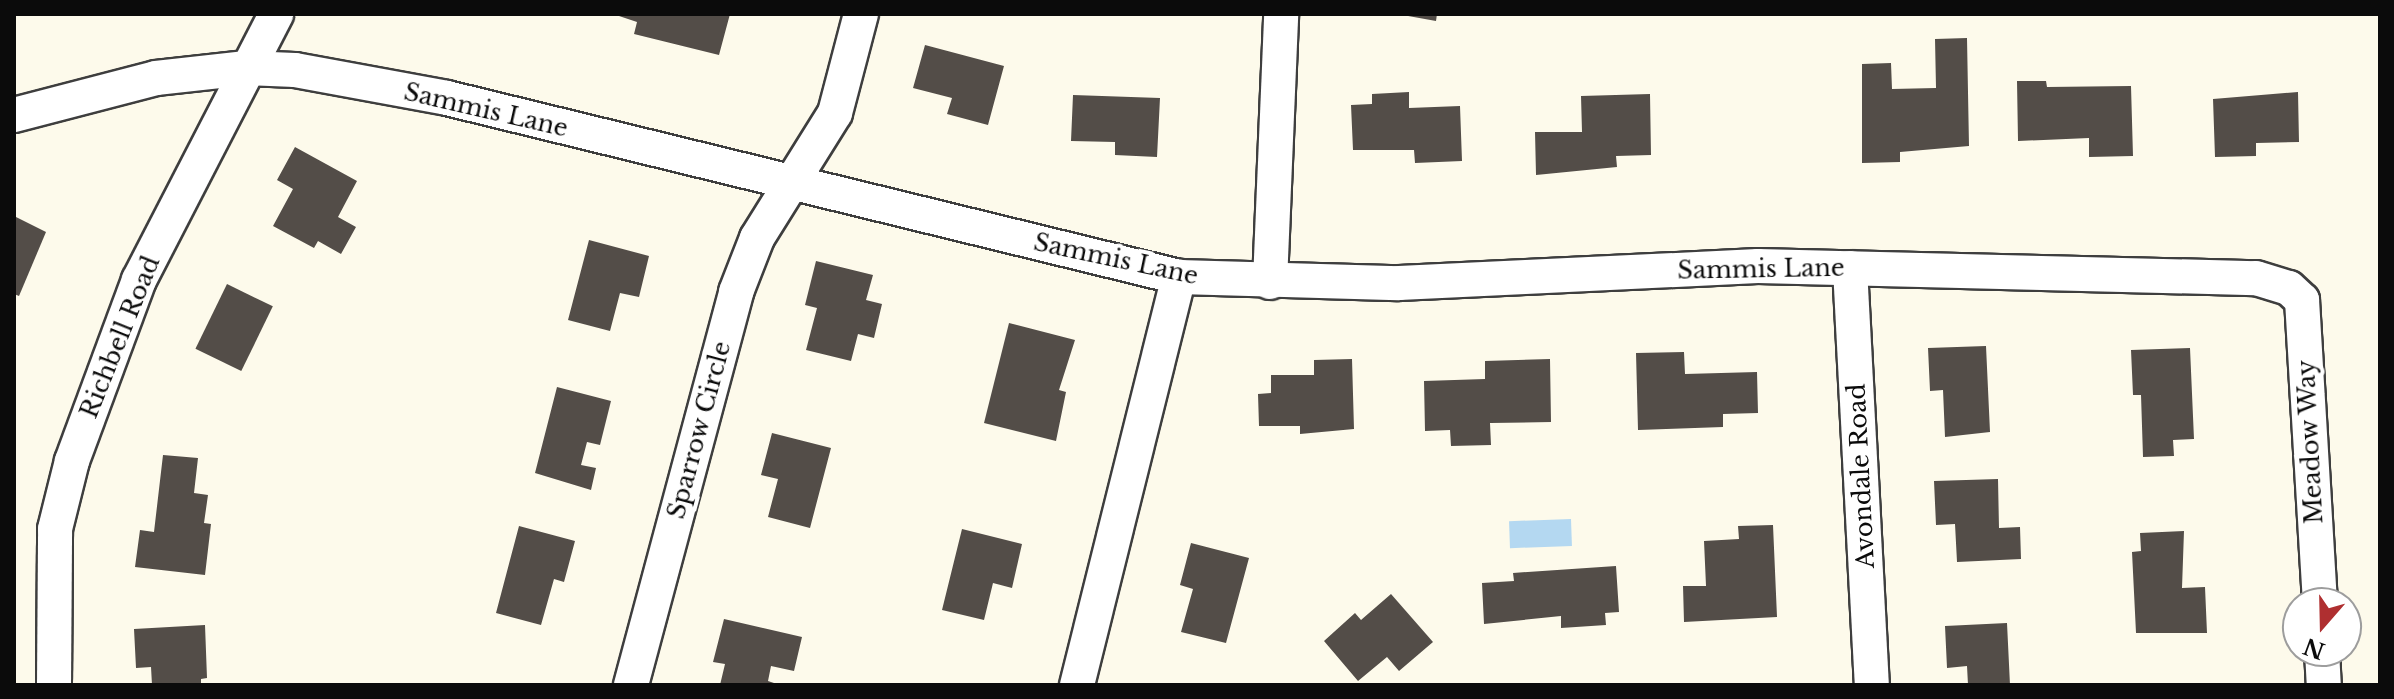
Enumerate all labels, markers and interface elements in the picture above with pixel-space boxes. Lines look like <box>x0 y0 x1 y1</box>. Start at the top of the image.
street label: Sammis Lane <box>401 77 571 143</box>
street label: Sammis Lane <box>1031 228 1201 290</box>
street label: Richbell Road <box>74 252 166 422</box>
street label: Sammis Lane <box>1677 253 1845 285</box>
street label: Sparrow Circle <box>661 338 737 522</box>
street label: Meadow Way <box>2291 359 2329 525</box>
street label: Avondale Road <box>1842 383 1880 569</box>
north arrow <box>2282 587 2362 667</box>
text: N <box>2300 632 2329 664</box>

